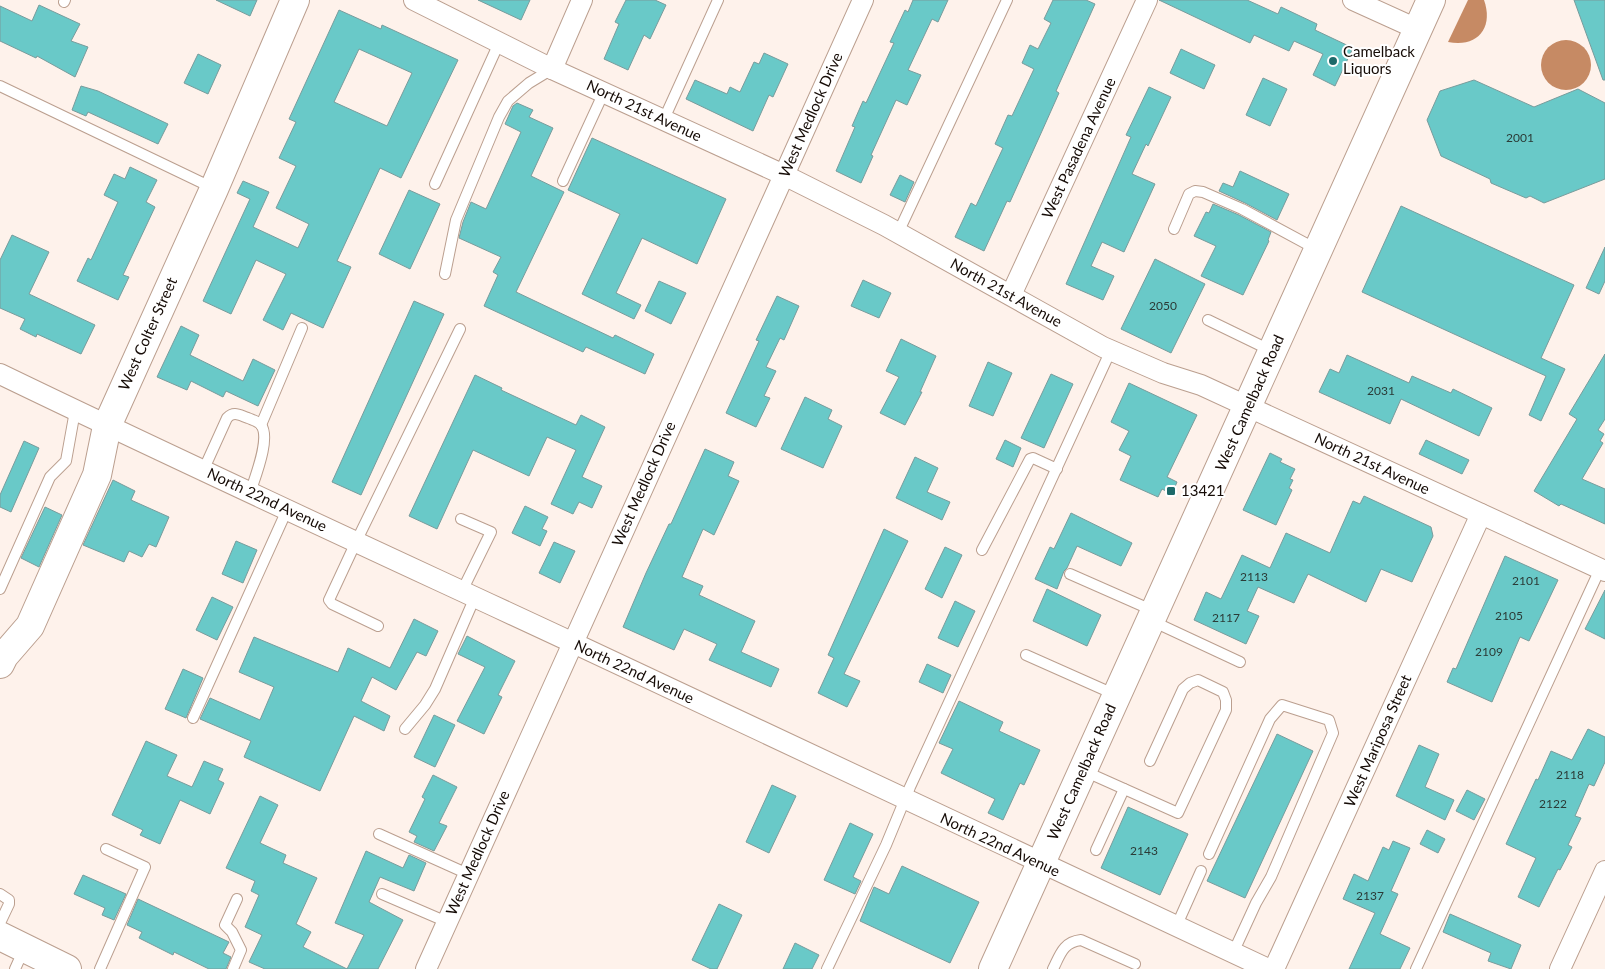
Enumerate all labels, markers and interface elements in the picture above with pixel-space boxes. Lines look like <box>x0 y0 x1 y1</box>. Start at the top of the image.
place label: Camelback Liquors <box>1343 42 1415 77</box>
street label: West Medlock Drive <box>774 49 846 180</box>
marker: Camelback Liquors <box>1327 55 1339 67</box>
street label: West Pasadena Avenue <box>1037 74 1119 221</box>
street label: North 21st Avenue <box>584 76 705 145</box>
house number: 2001 <box>1506 130 1534 145</box>
street label: North 21st Avenue <box>947 254 1066 330</box>
street label: West Colter Street <box>114 274 180 393</box>
house number: 2050 <box>1149 298 1177 313</box>
street label: West Camelback Road <box>1211 332 1287 474</box>
house number: 2031 <box>1367 383 1395 398</box>
street label: West Medlock Drive <box>607 418 679 549</box>
street label: North 21st Avenue <box>1312 429 1433 498</box>
street label: North 22nd Avenue <box>205 463 330 535</box>
place label: 13421 <box>1181 481 1225 499</box>
marker: 13421 <box>1165 485 1177 497</box>
house number: 2113 <box>1240 569 1268 584</box>
house number: 2101 <box>1512 573 1540 588</box>
house number: 2105 <box>1495 608 1523 623</box>
house number: 2117 <box>1212 610 1240 625</box>
street label: North 22nd Avenue <box>572 635 697 707</box>
house number: 2109 <box>1475 644 1503 659</box>
street label: West Mariposa Street <box>1340 671 1415 809</box>
street label: West Camelback Road <box>1043 701 1119 843</box>
house number: 2118 <box>1556 767 1584 782</box>
street label: West Medlock Drive <box>441 787 513 918</box>
house number: 2122 <box>1539 796 1567 811</box>
street label: North 22nd Avenue <box>938 808 1063 880</box>
house number: 2143 <box>1130 843 1158 858</box>
house number: 2137 <box>1356 888 1384 903</box>

